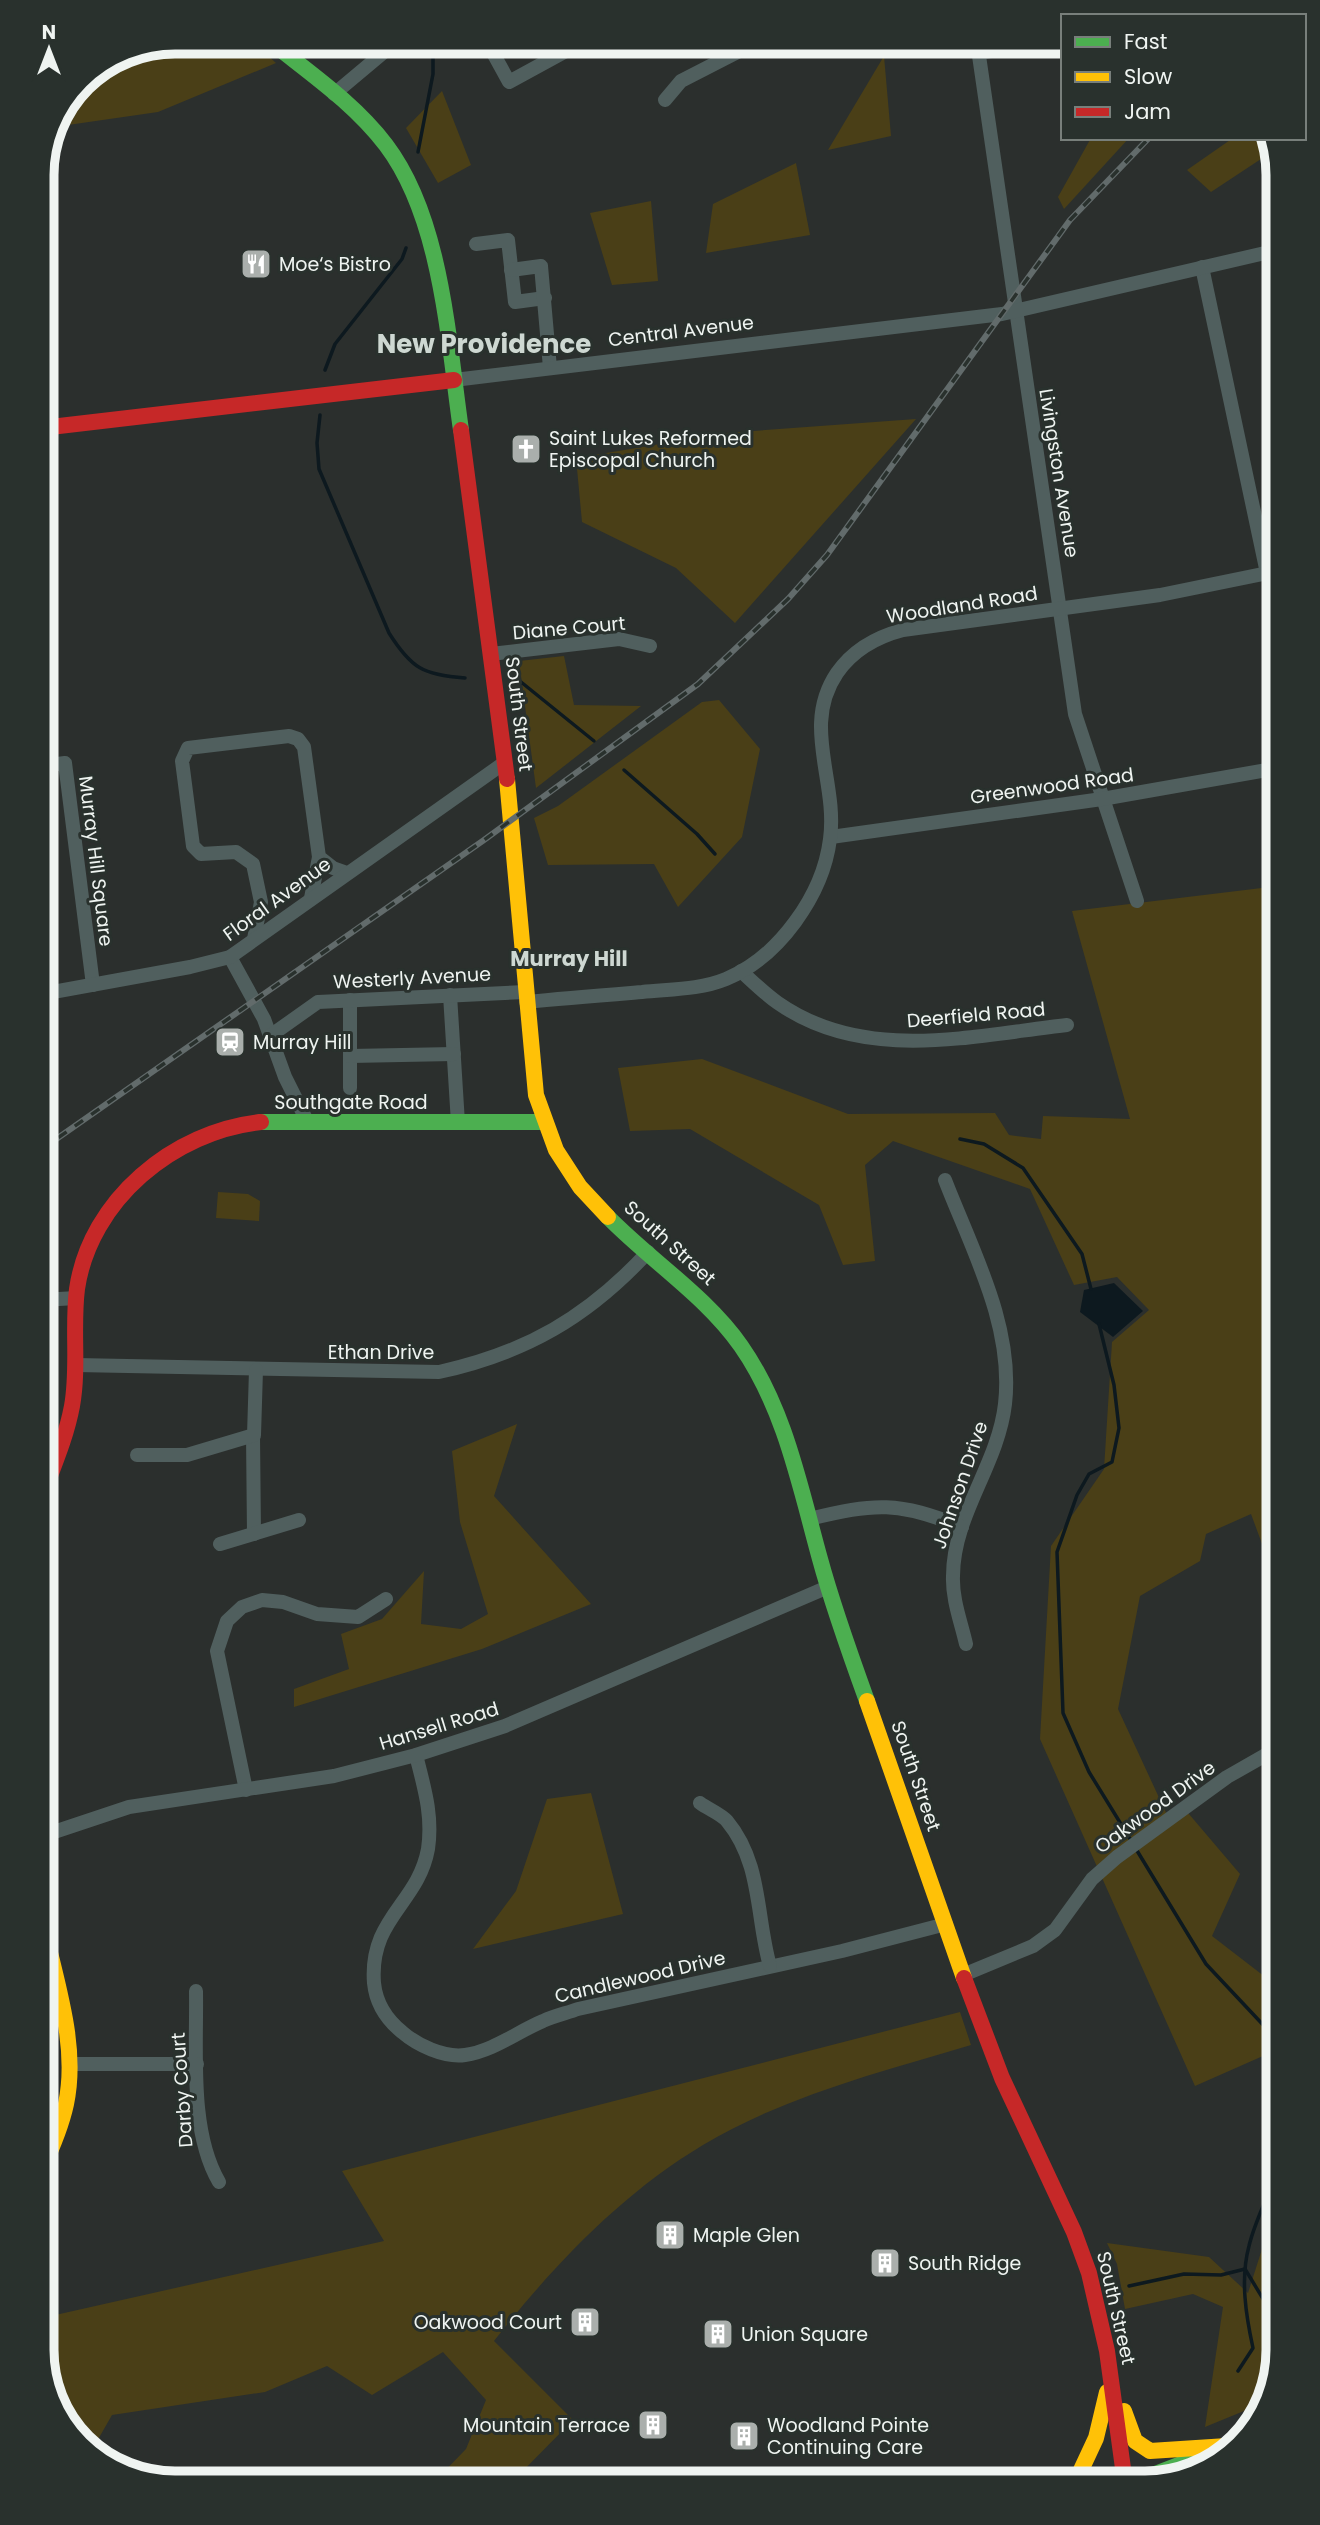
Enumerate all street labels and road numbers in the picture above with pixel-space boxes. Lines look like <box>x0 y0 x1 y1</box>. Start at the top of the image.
street label: Central Avenue <box>607 309 755 353</box>
street label: Livingston Avenue <box>1032 387 1086 559</box>
street label: Woodland Road <box>884 580 1040 630</box>
street label: Diane Court <box>512 610 627 646</box>
street label: South Street <box>499 655 539 773</box>
street label: Greenwood Road <box>969 761 1135 811</box>
street label: Murray Hill Square <box>72 774 120 948</box>
street label: Floral Avenue <box>218 851 336 947</box>
street label: Westerly Avenue <box>332 960 492 996</box>
street label: Deerfield Road <box>906 996 1046 1034</box>
street label: Southgate Road <box>274 1089 428 1116</box>
street label: South Street <box>618 1194 722 1292</box>
street label: Ethan Drive <box>328 1339 434 1366</box>
street label: Johnson Drive <box>926 1417 994 1553</box>
street label: Hansell Road <box>376 1695 502 1757</box>
street label: South Street <box>884 1717 948 1835</box>
street label: Oakwood Drive <box>1089 1754 1221 1860</box>
street label: Candlewood Drive <box>552 1944 728 2010</box>
street label: Darby Court <box>165 2032 199 2148</box>
street label: South Street <box>1090 2249 1142 2367</box>

